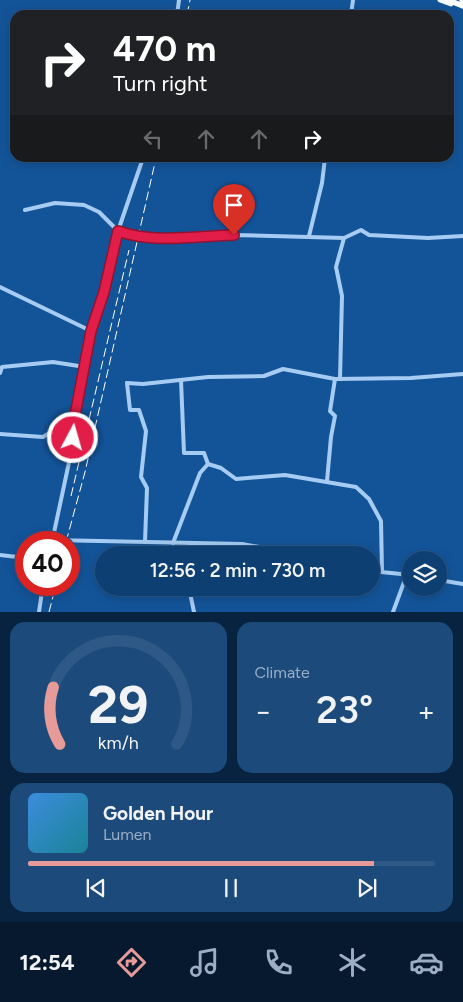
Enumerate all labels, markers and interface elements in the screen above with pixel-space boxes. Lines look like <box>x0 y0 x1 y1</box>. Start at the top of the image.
text: 470 m <box>113 28 216 70</box>
icon: right <box>30 30 95 95</box>
text: Turn right <box>113 70 208 97</box>
icon: left <box>139 125 167 153</box>
icon: ahead <box>192 125 220 153</box>
icon: ahead <box>245 125 273 153</box>
icon: right <box>298 125 326 153</box>
pin <box>213 184 255 235</box>
icon: arrive <box>220 191 248 219</box>
position arrow <box>46 411 98 463</box>
speed limit sign: 40 <box>15 531 80 596</box>
map controls <box>402 551 447 596</box>
button: layers <box>402 551 447 596</box>
text: 12:56 · 2 min · 730 m <box>150 559 325 582</box>
text: Climate <box>255 663 310 682</box>
text: 29 <box>88 674 148 736</box>
text: 23° <box>316 687 373 733</box>
text: − <box>255 694 272 728</box>
text: + <box>418 694 435 728</box>
text: km/h <box>98 732 139 753</box>
text: Golden Hour <box>103 802 213 825</box>
text: Lumen <box>103 825 152 844</box>
icon: previous <box>82 874 110 902</box>
icon: pause <box>217 874 245 902</box>
icon: next <box>353 874 381 902</box>
icon: directions <box>114 945 149 980</box>
icon: music <box>187 945 222 980</box>
icon: phone <box>261 945 296 980</box>
icon: climate <box>335 945 370 980</box>
icon: car <box>409 945 444 980</box>
text: 12:54 <box>19 949 75 976</box>

